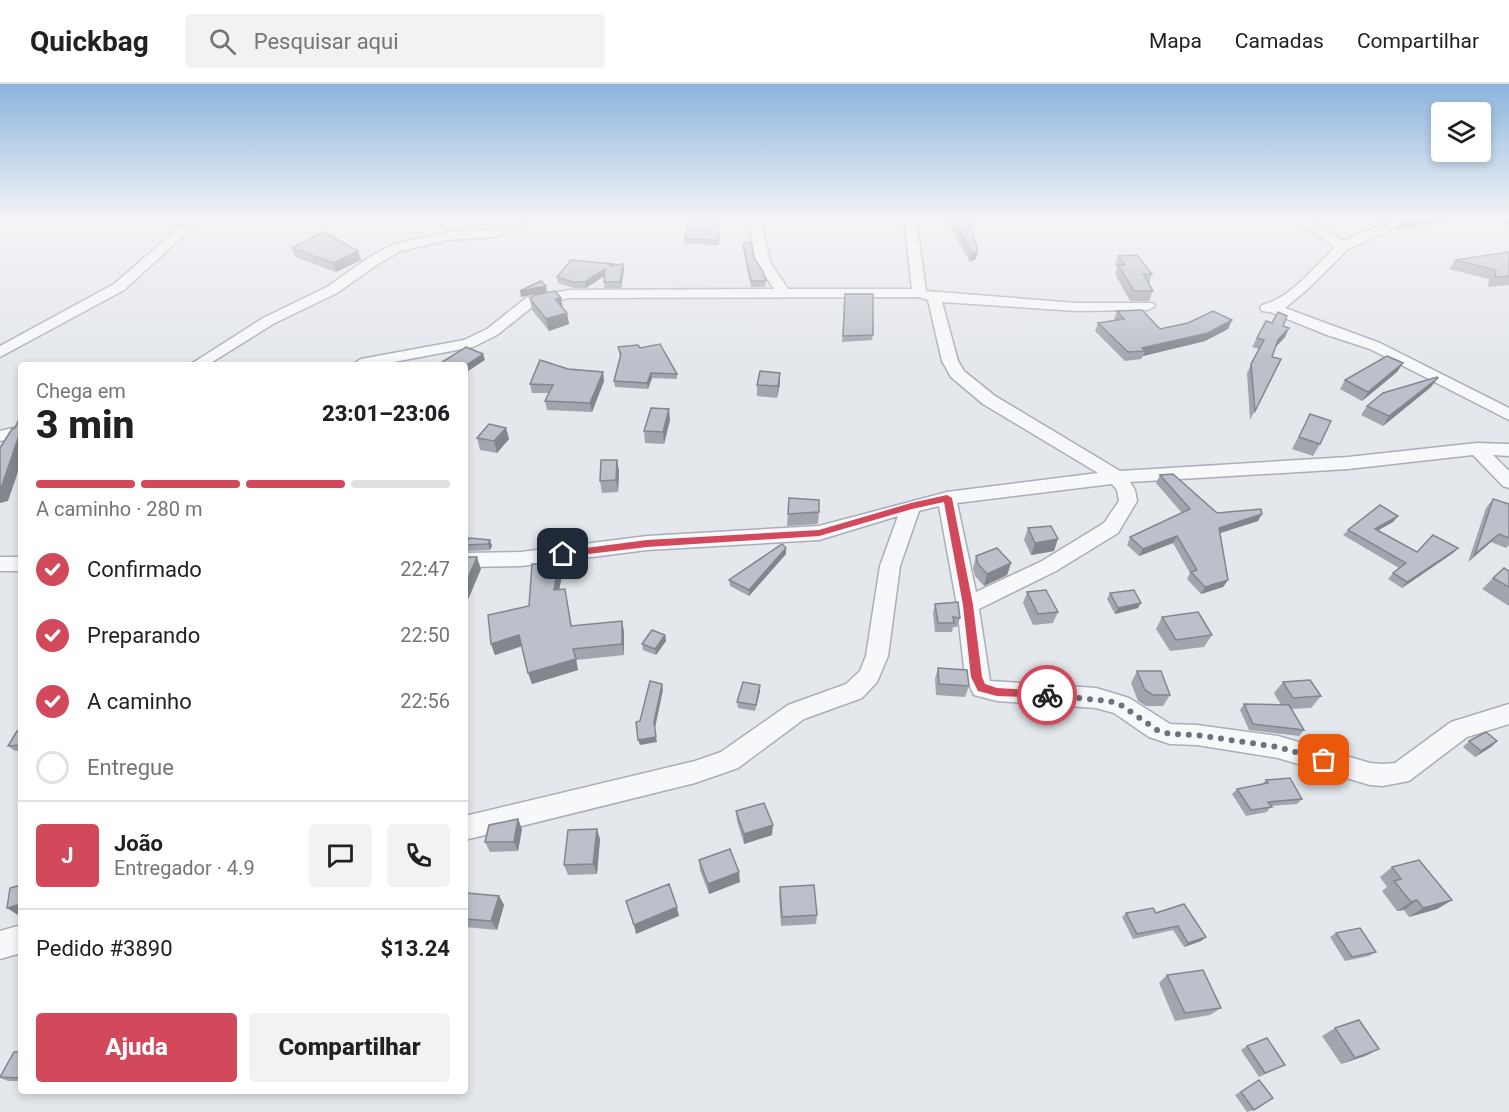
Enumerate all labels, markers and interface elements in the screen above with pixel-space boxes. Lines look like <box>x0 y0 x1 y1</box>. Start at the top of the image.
search box <box>185 14 605 68</box>
text: Quickbag <box>30 25 149 58</box>
icon: search <box>206 25 239 58</box>
text: Pesquisar aqui <box>254 29 399 54</box>
text: Mapa <box>1149 29 1202 53</box>
text: Camadas <box>1235 29 1324 53</box>
text: Compartilhar <box>1357 29 1479 53</box>
map controls <box>1431 102 1491 162</box>
button: layers <box>1431 102 1491 162</box>
text: Chega em <box>36 379 126 403</box>
text: 23:01–23:06 <box>322 401 450 426</box>
text: 3 min <box>36 402 134 448</box>
text: A caminho · 280 m <box>36 497 203 521</box>
pin <box>537 528 588 579</box>
icon: home <box>546 537 579 570</box>
icon: check <box>36 553 69 586</box>
text: Confirmado <box>87 557 202 582</box>
text: 22:47 <box>400 557 450 581</box>
icon: check <box>36 619 69 652</box>
text: Preparando <box>87 623 200 648</box>
text: 22:50 <box>400 623 450 647</box>
courier <box>1017 665 1077 725</box>
icon: bike <box>1031 679 1064 712</box>
icon: check <box>36 685 69 718</box>
text: A caminho <box>87 689 192 714</box>
text: 22:56 <box>400 689 450 713</box>
pin <box>1298 734 1349 785</box>
icon: bag <box>1307 743 1340 776</box>
text: Entregue <box>87 755 174 780</box>
button: chat <box>309 824 372 887</box>
button: phone <box>387 824 450 887</box>
text: João <box>114 831 163 856</box>
text: J <box>61 843 74 868</box>
text: Entregador · 4.9 <box>114 856 255 880</box>
text: Pedido #3890 <box>36 936 173 961</box>
text: $13.24 <box>381 936 450 961</box>
button: Ajuda <box>36 1013 237 1082</box>
button: Compartilhar <box>249 1013 450 1082</box>

